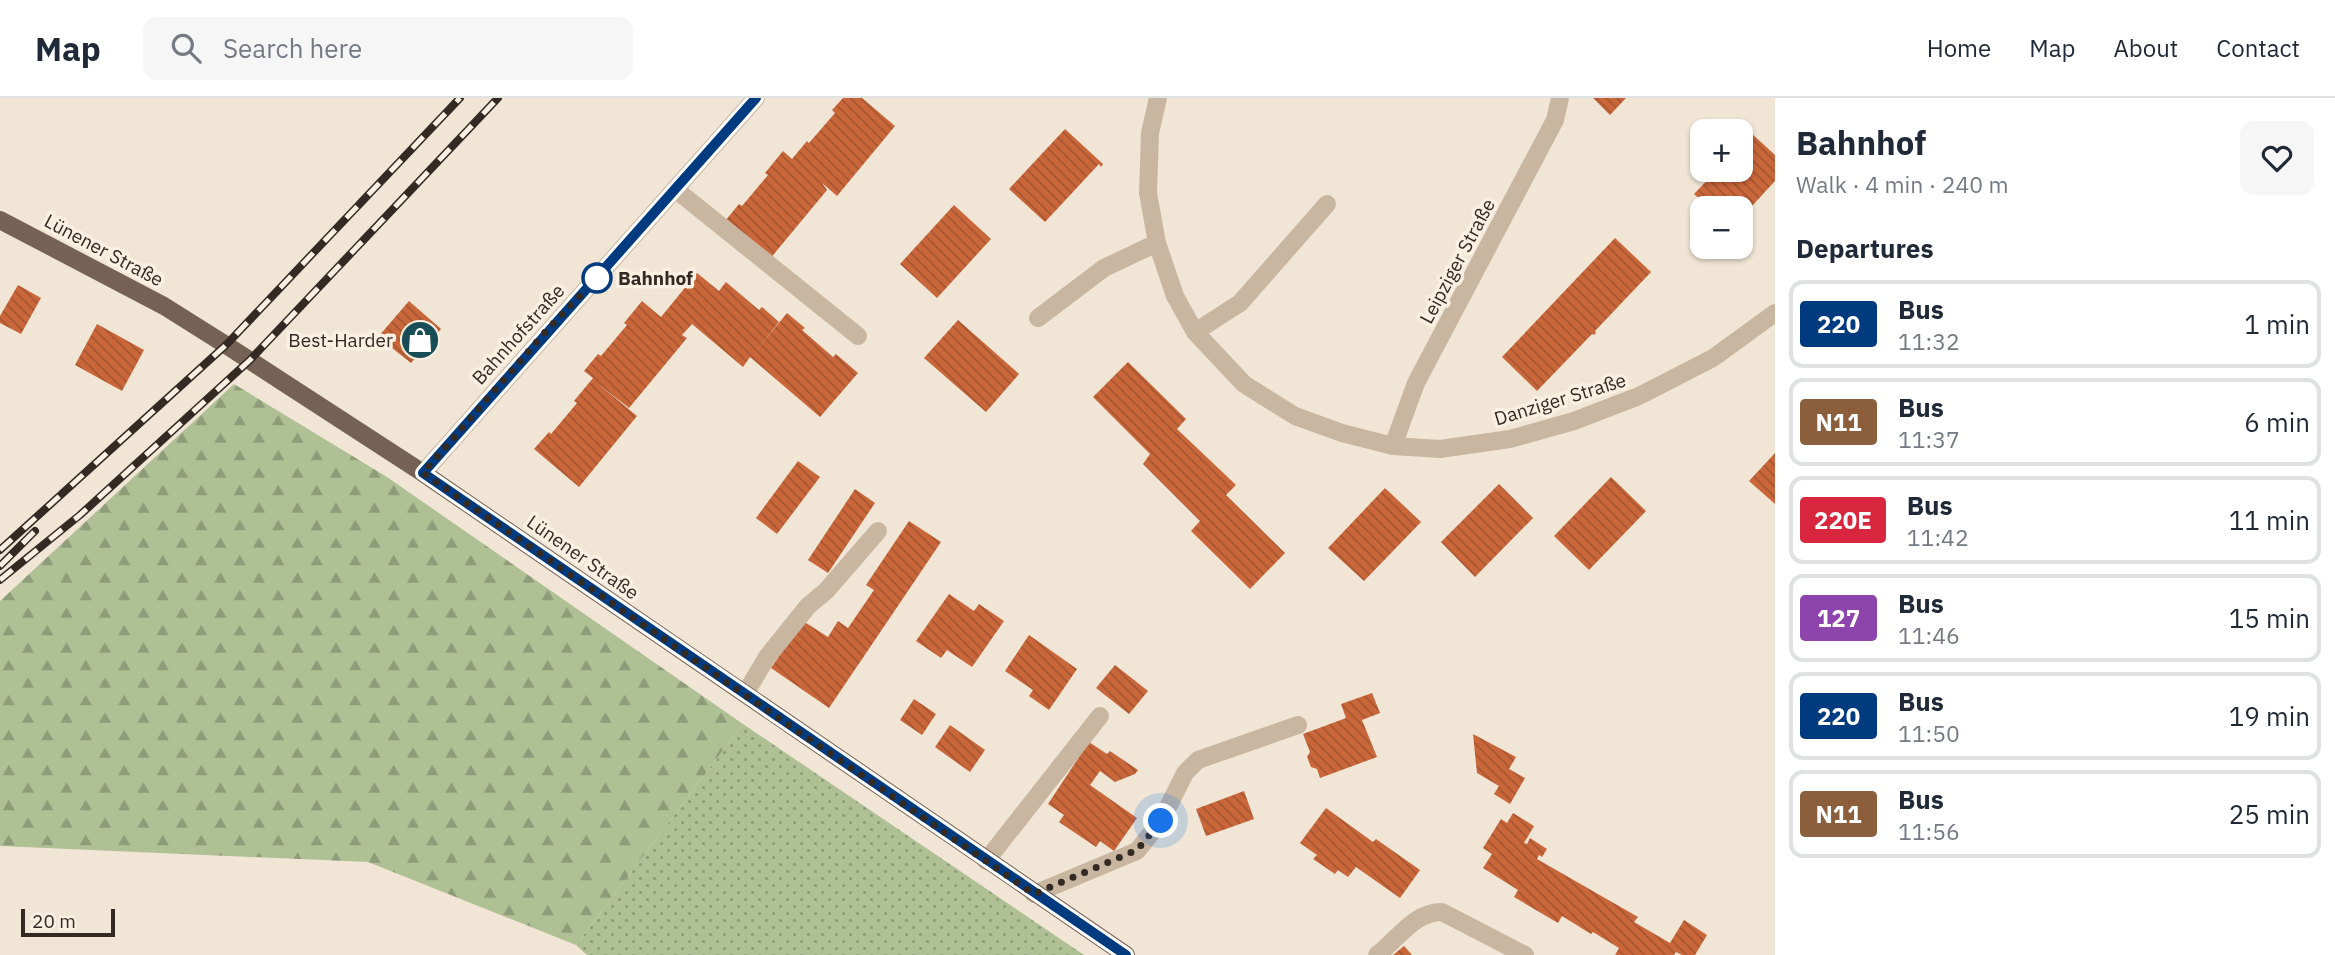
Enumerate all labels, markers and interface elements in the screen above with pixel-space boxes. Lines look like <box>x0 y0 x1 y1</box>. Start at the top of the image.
search box <box>143 17 633 80</box>
text: Map <box>35 27 101 70</box>
icon: search <box>167 29 205 67</box>
text: Search here <box>223 31 362 65</box>
text: Home <box>1927 32 1991 64</box>
text: Map <box>2029 32 2075 64</box>
text: About <box>2113 32 2178 64</box>
text: Contact <box>2216 32 2300 64</box>
map controls <box>1690 119 1753 259</box>
button: + <box>1690 119 1753 182</box>
text: Bahnhof <box>1796 121 1926 164</box>
button: heart <box>2240 121 2314 195</box>
text: Walk · 4 min · 240 m <box>1796 169 2009 199</box>
street label: Leipziger Straße <box>1414 194 1500 328</box>
button: − <box>1690 196 1753 259</box>
street label: Lünener Straße <box>40 209 168 291</box>
text: Departures <box>1796 231 1934 265</box>
marker: Bahnhof <box>582 263 612 293</box>
place label: Bahnhof <box>618 266 693 290</box>
street label: Bahnhofstraße <box>467 279 569 389</box>
text: Bus <box>1898 292 1944 326</box>
text: 1 min <box>2244 307 2310 341</box>
text: 220 <box>1817 308 1860 340</box>
shop icon: Best-Harder <box>399 319 441 361</box>
text: 11:32 <box>1898 326 1960 356</box>
place label: Best-Harder <box>288 328 393 352</box>
street label: Danziger Straße <box>1491 368 1629 430</box>
text: Bus <box>1898 390 1944 424</box>
text: 6 min <box>2244 405 2310 439</box>
text: N11 <box>1815 406 1862 438</box>
text: 11:37 <box>1898 424 1960 454</box>
text: Bus <box>1907 488 1953 522</box>
text: 11 min <box>2229 503 2310 537</box>
text: 220E <box>1814 504 1872 536</box>
street label: Lünener Straße <box>522 509 644 605</box>
text: 11:42 <box>1907 522 1969 552</box>
text: Bus <box>1898 586 1944 620</box>
text: 15 min <box>2229 601 2310 635</box>
text: 127 <box>1817 602 1860 634</box>
text: 11:46 <box>1898 620 1960 650</box>
text: Bus <box>1898 684 1944 718</box>
text: 19 min <box>2229 699 2310 733</box>
text: 220 <box>1817 700 1860 732</box>
text: 11:50 <box>1898 718 1960 748</box>
text: Bus <box>1898 782 1944 816</box>
text: 25 min <box>2229 797 2310 831</box>
text: N11 <box>1815 798 1862 830</box>
your location <box>1143 803 1178 838</box>
text: 11:56 <box>1898 816 1960 846</box>
scale bar <box>21 906 116 938</box>
text: 20 m <box>32 909 76 933</box>

